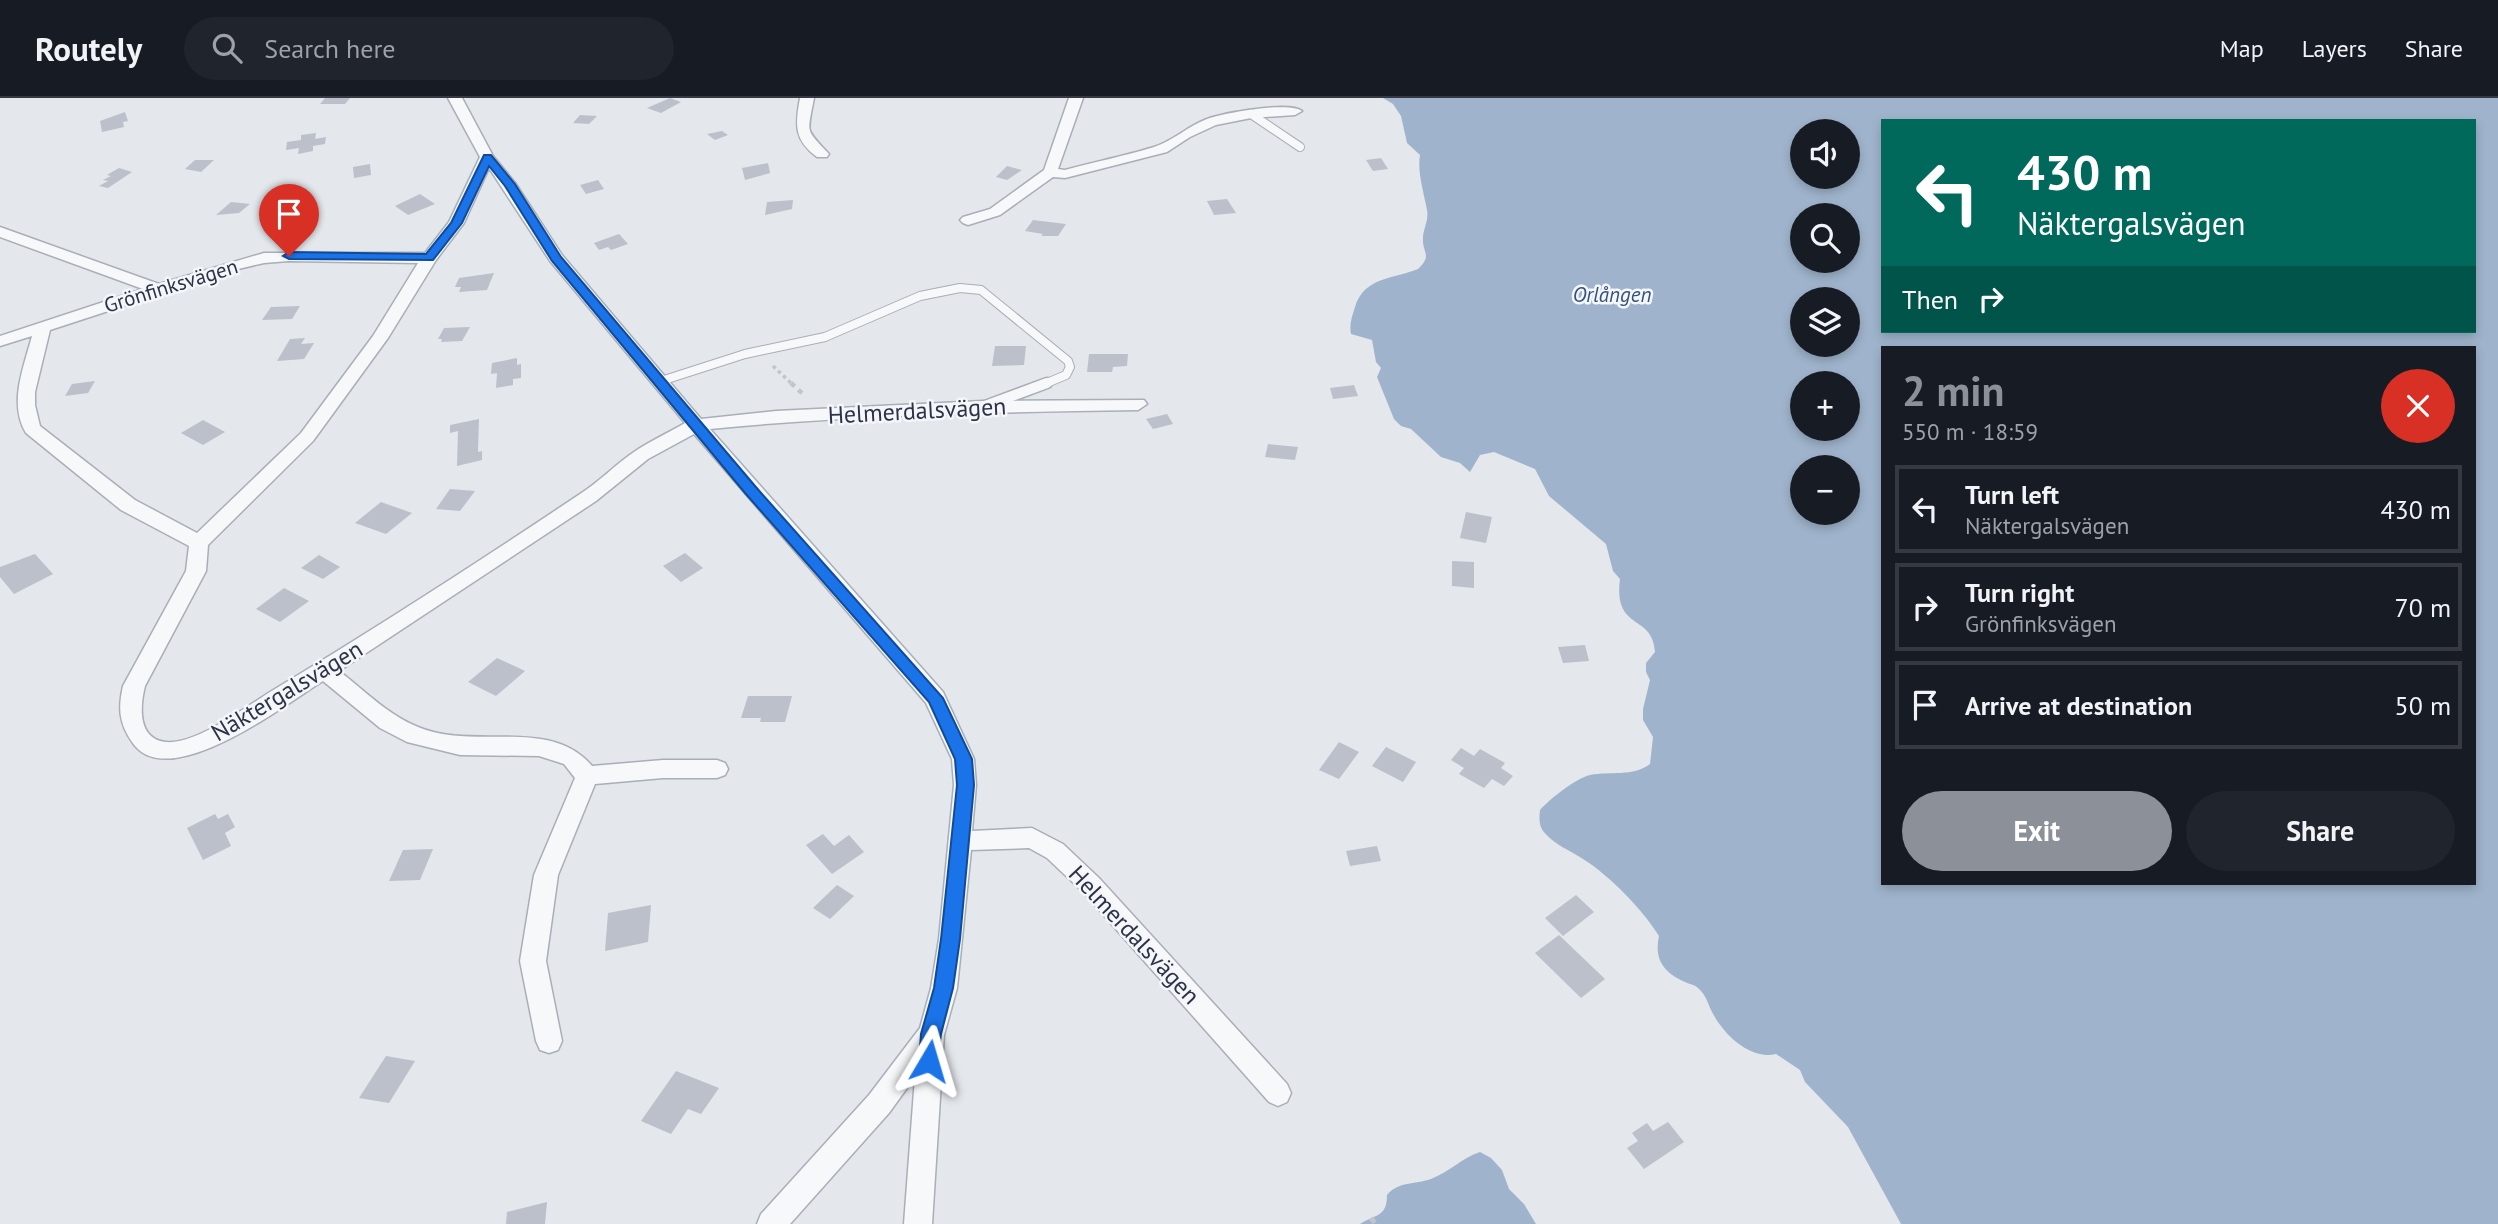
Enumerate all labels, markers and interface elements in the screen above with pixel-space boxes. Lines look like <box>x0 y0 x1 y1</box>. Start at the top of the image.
search box <box>184 17 674 80</box>
text: Routely <box>35 27 142 70</box>
icon: search <box>208 29 246 67</box>
text: Search here <box>264 32 395 65</box>
text: Map <box>2220 33 2264 64</box>
text: Layers <box>2302 33 2367 64</box>
text: Share <box>2405 33 2463 64</box>
map controls <box>1790 119 1860 525</box>
button: sound <box>1790 119 1860 189</box>
text: 430 m <box>2017 140 2152 204</box>
icon: left <box>1902 147 1993 238</box>
pin <box>259 184 319 256</box>
icon: arrive <box>270 195 308 233</box>
text: Näktergalsvägen <box>2017 202 2245 244</box>
button: search <box>1790 203 1860 273</box>
street label: Grönfinksvägen <box>101 252 241 319</box>
icon: right <box>1972 280 2010 318</box>
water label: Orlången <box>1573 281 1651 308</box>
text: Then <box>1902 283 1958 316</box>
button: layers <box>1790 287 1860 357</box>
text: 2 min <box>1902 363 2004 418</box>
button: close <box>2381 369 2455 443</box>
button: + <box>1790 371 1860 441</box>
street label: Helmerdalsvägen <box>827 390 1007 431</box>
text: 550 m · 18:59 <box>1902 417 2038 446</box>
button: − <box>1790 455 1860 525</box>
text: Turn left <box>1965 478 2059 511</box>
icon: left <box>1906 490 1944 528</box>
text: 430 m <box>2380 493 2451 526</box>
text: Näktergalsvägen <box>1965 511 2129 540</box>
text: Turn right <box>1965 576 2074 609</box>
icon: right <box>1906 588 1944 626</box>
text: 70 m <box>2395 591 2451 624</box>
text: Grönfinksvägen <box>1965 609 2117 638</box>
street label: Näktergalsvägen <box>205 633 368 748</box>
icon: arrive <box>1906 686 1944 724</box>
text: Arrive at destination <box>1965 689 2192 722</box>
text: 50 m <box>2395 689 2451 722</box>
button: Exit <box>1902 791 2172 871</box>
button: Share <box>2186 791 2455 871</box>
street label: Helmerdalsvägen <box>1062 859 1207 1011</box>
position arrow <box>892 1024 966 1098</box>

